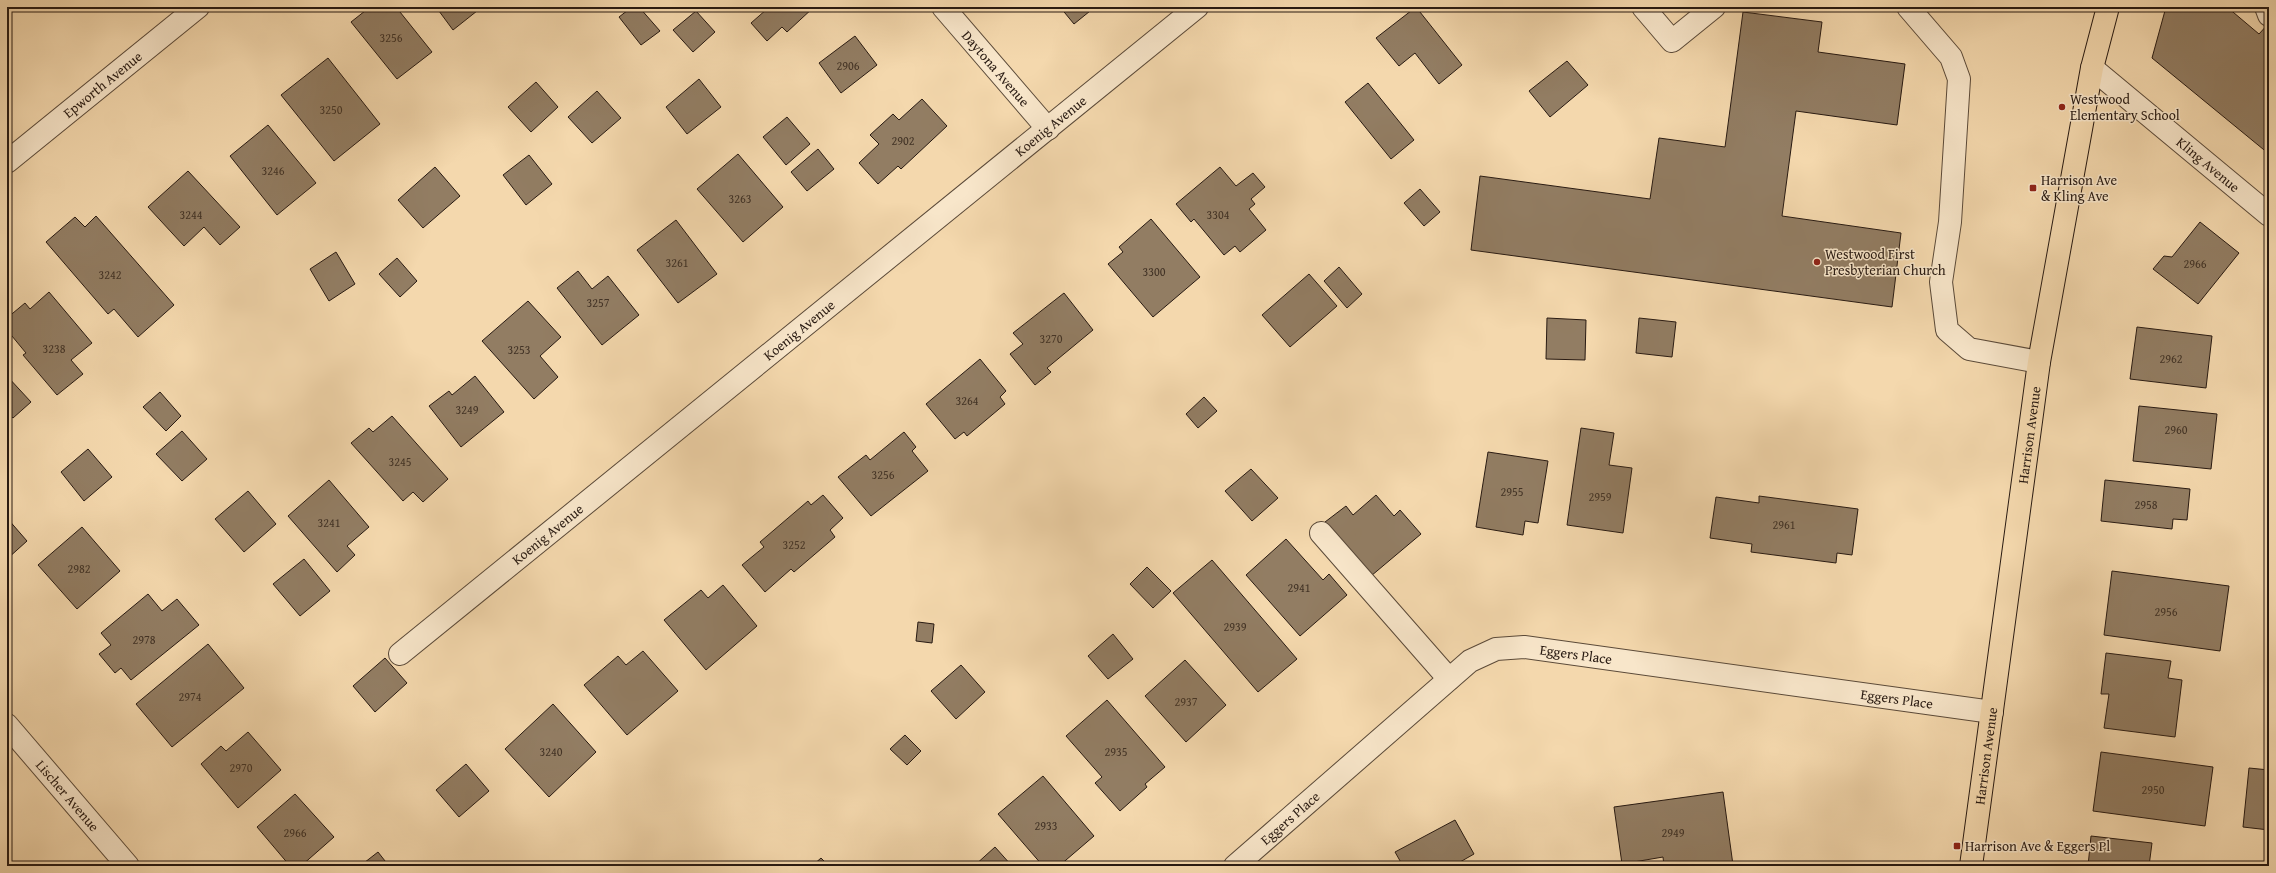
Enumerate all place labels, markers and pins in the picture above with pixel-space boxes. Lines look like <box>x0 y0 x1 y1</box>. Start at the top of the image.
place label: Westwood Elementary School <box>2070 89 2180 125</box>
marker: Westwood Elementary School <box>2057 102 2067 112</box>
place label: Harrison Ave & Kling Ave <box>2041 170 2117 206</box>
marker: Harrison Ave & Kling Ave <box>2028 183 2038 193</box>
place label: Westwood First Presbyterian Church <box>1825 244 1946 280</box>
marker: Westwood First Presbyterian Church <box>1812 257 1822 267</box>
place label: Harrison Ave & Eggers Pl <box>1965 836 2110 856</box>
marker: Harrison Ave & Eggers Pl <box>1952 841 1962 851</box>

